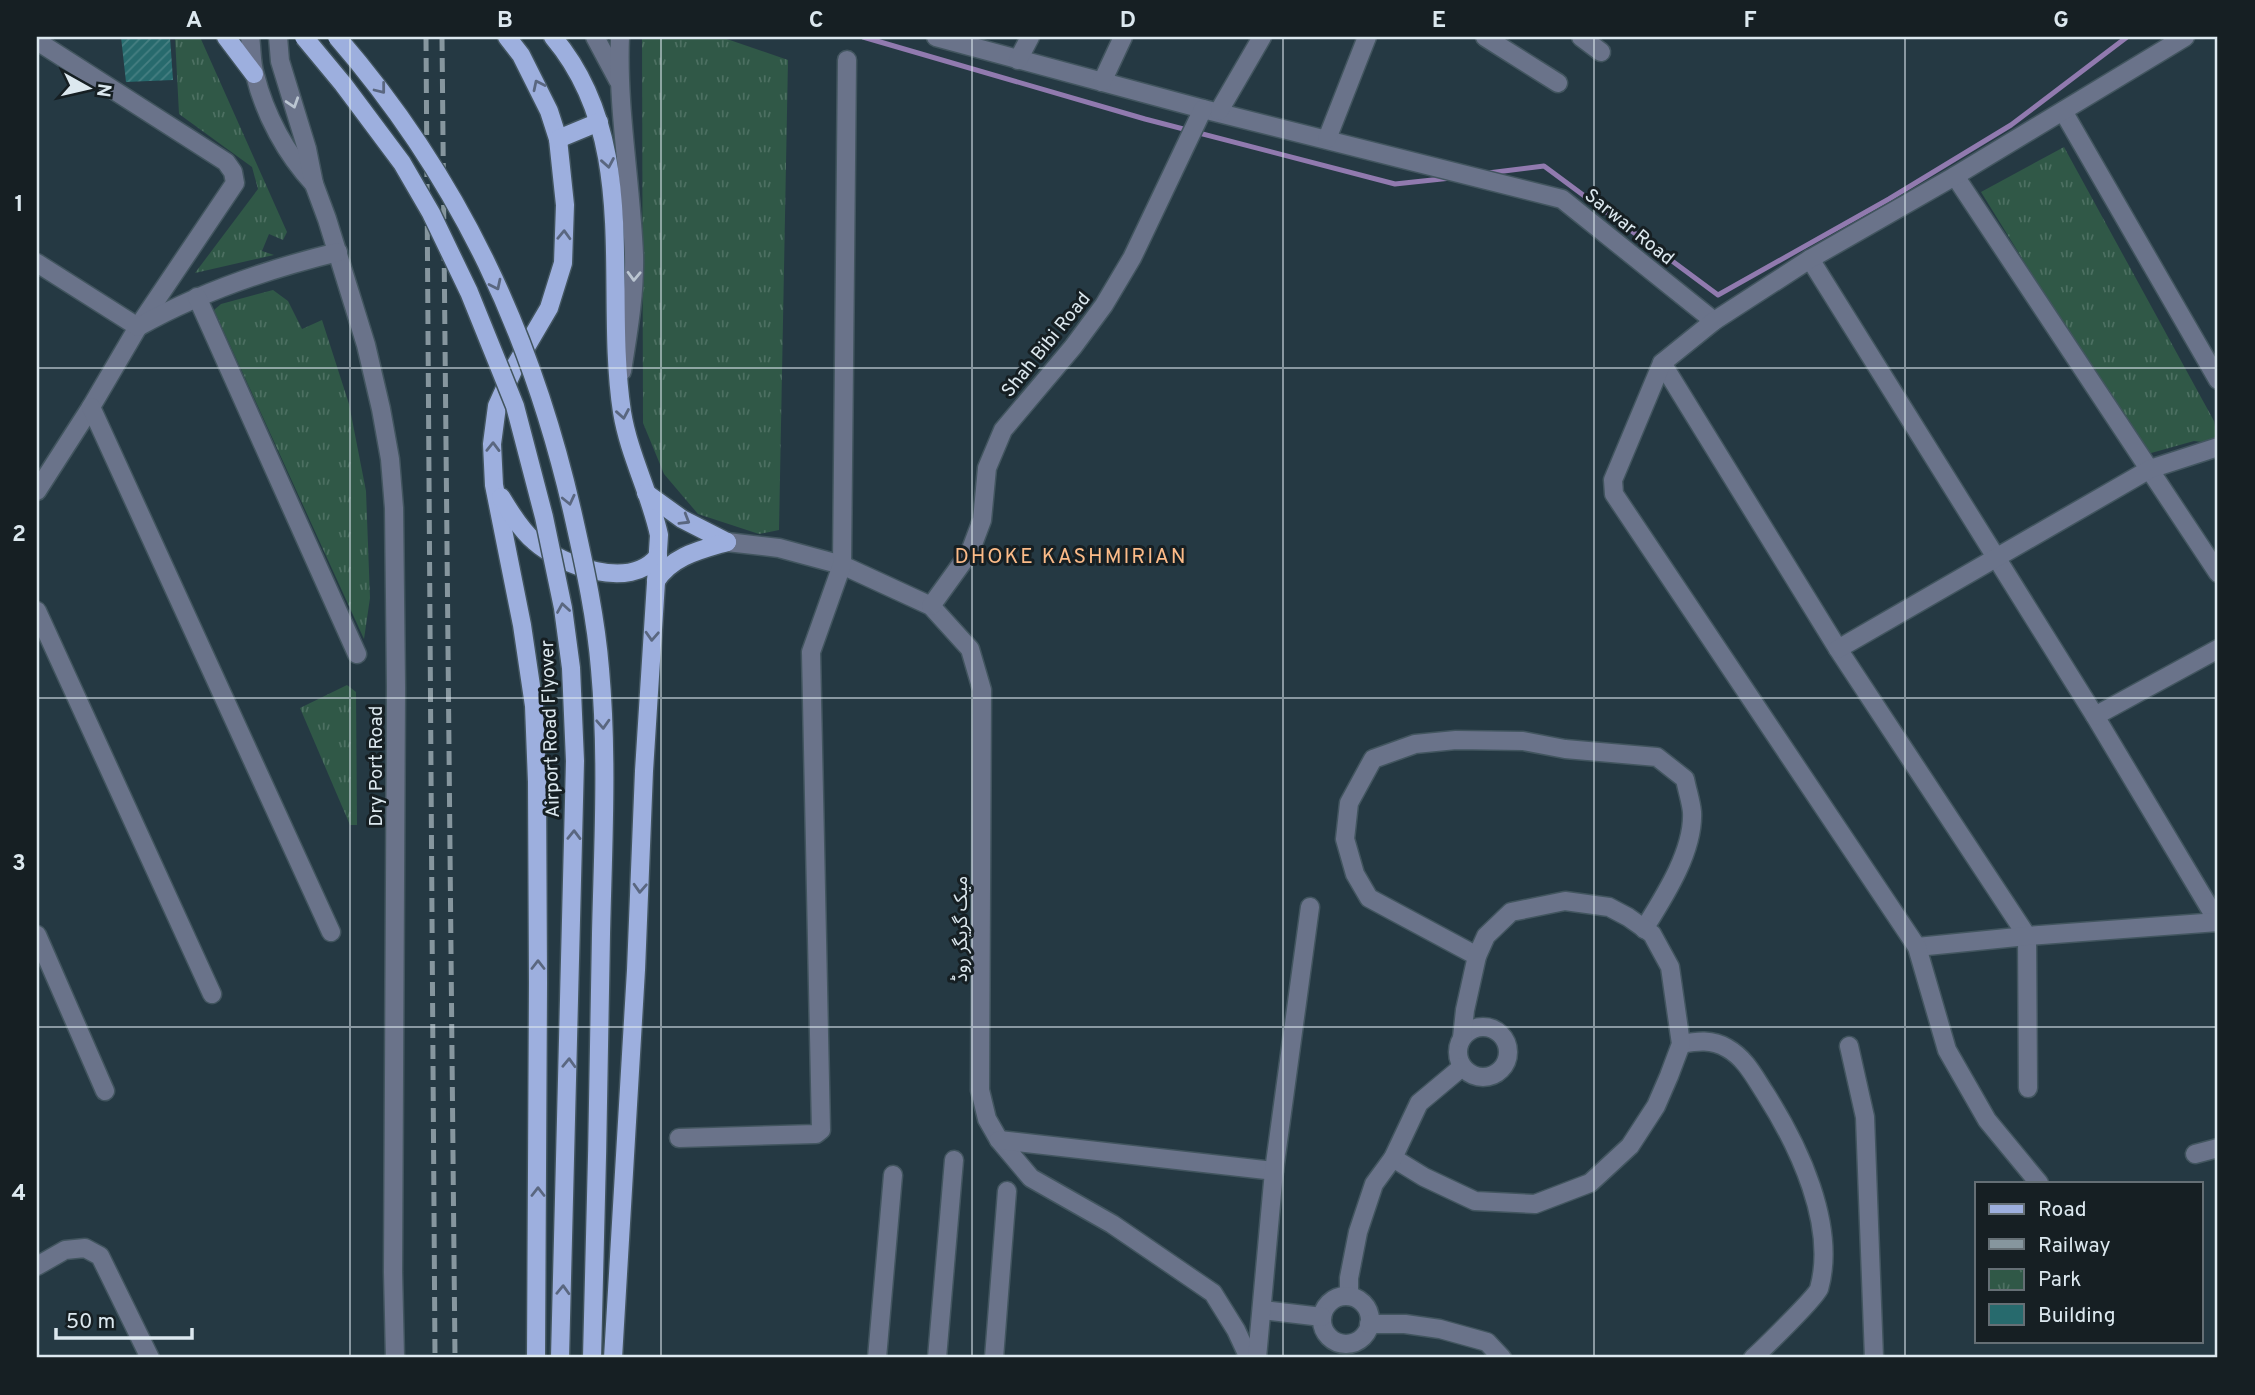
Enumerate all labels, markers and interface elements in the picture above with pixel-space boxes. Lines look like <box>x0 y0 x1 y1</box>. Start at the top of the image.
text: A <box>186 7 202 36</box>
text: B <box>497 7 513 36</box>
text: C <box>809 7 823 36</box>
text: D <box>1120 7 1136 36</box>
text: E <box>1432 7 1446 36</box>
text: F <box>1743 7 1757 36</box>
text: G <box>2053 7 2069 36</box>
north arrow <box>52 52 122 122</box>
one-way arrow <box>532 80 546 92</box>
text: N <box>90 82 116 99</box>
one-way arrow <box>372 82 385 94</box>
one-way arrow <box>284 97 299 109</box>
one-way arrow <box>599 157 614 169</box>
street label: Sarwar Road <box>1579 184 1678 271</box>
text: 1 <box>14 191 24 220</box>
one-way arrow <box>556 229 572 240</box>
one-way arrow <box>626 271 641 282</box>
one-way arrow <box>488 278 502 290</box>
street label: Shah Bibi Road <box>997 288 1096 403</box>
one-way arrow <box>615 408 630 420</box>
one-way arrow <box>486 441 501 452</box>
one-way arrow <box>561 493 576 505</box>
one-way arrow <box>678 512 691 525</box>
text: 2 <box>12 521 26 550</box>
district label: DHOKE KASHMIRIAN <box>954 544 1188 571</box>
one-way arrow <box>556 602 571 614</box>
one-way arrow <box>645 631 660 642</box>
street label: Airport Road Flyover <box>536 639 566 818</box>
street label: Dry Port Road <box>365 706 389 826</box>
one-way arrow <box>596 719 611 730</box>
one-way arrow <box>566 829 582 840</box>
text: 3 <box>12 850 26 879</box>
street label: میک گریگر روڈ <box>950 876 974 982</box>
one-way arrow <box>633 883 648 894</box>
one-way arrow <box>530 959 546 969</box>
one-way arrow <box>562 1057 577 1068</box>
text: 4 <box>12 1180 26 1209</box>
legend <box>1975 1182 2202 1342</box>
one-way arrow <box>530 1186 546 1197</box>
text: Road <box>2038 1197 2087 1224</box>
text: Railway <box>2038 1233 2111 1260</box>
text: Park <box>2038 1267 2081 1294</box>
one-way arrow <box>555 1284 570 1295</box>
scale bar <box>56 1297 192 1341</box>
text: Building <box>2038 1303 2116 1330</box>
text: 50 m <box>66 1309 115 1336</box>

